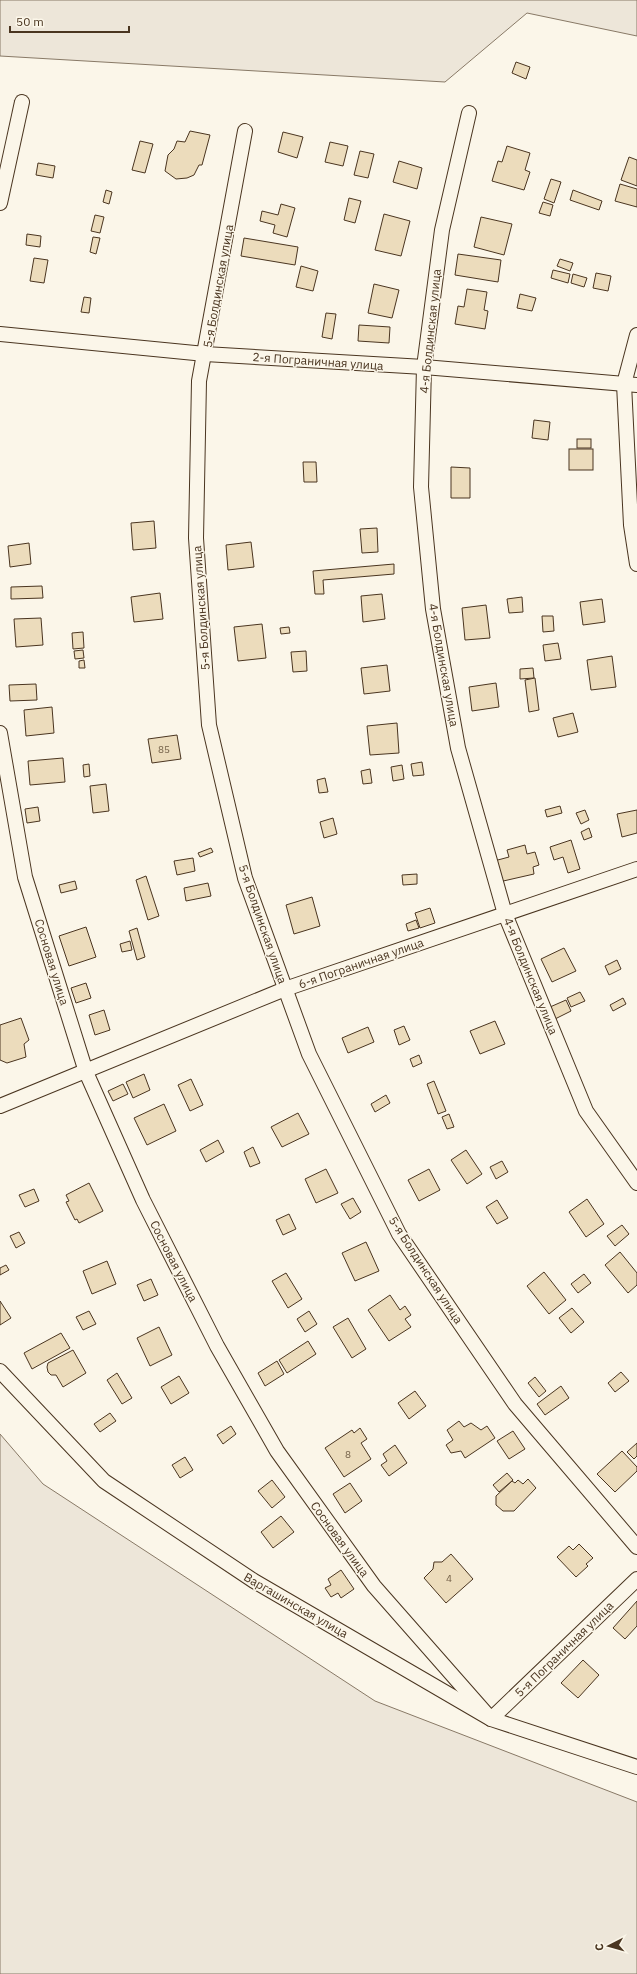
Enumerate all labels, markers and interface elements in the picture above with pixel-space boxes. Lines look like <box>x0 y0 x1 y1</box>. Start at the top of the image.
scale bar <box>10 8 129 34</box>
text: 50 m <box>16 14 44 29</box>
street label: 5-я Болдинская улица <box>200 223 236 349</box>
street label: 4-я Болдинская улица <box>416 267 444 394</box>
street label: 2-я Пограничная улица <box>252 349 385 373</box>
street label: 5-я Болдинская улица <box>189 545 213 671</box>
street label: 4-я Болдинская улица <box>426 602 462 728</box>
house number: 85 <box>158 743 170 756</box>
street label: 5-я Болдинская улица <box>236 862 291 986</box>
street label: 4-я Болдинская улица <box>501 915 562 1037</box>
street label: Сосновая улица <box>32 917 72 1008</box>
street label: 6-я Пограничная улица <box>296 934 426 991</box>
street label: 5-я Болдинская улица <box>386 1213 467 1327</box>
street label: Сосновая улица <box>147 1218 201 1305</box>
house number: 8 <box>345 1448 351 1461</box>
street label: Сосновая улица <box>308 1498 373 1580</box>
street label: Варгашинская улица <box>241 1569 351 1641</box>
house number: 4 <box>446 1572 452 1585</box>
street label: 5-я Пограничная улица <box>512 1598 617 1700</box>
north arrow <box>589 1926 629 1966</box>
text: С <box>592 1943 606 1951</box>

